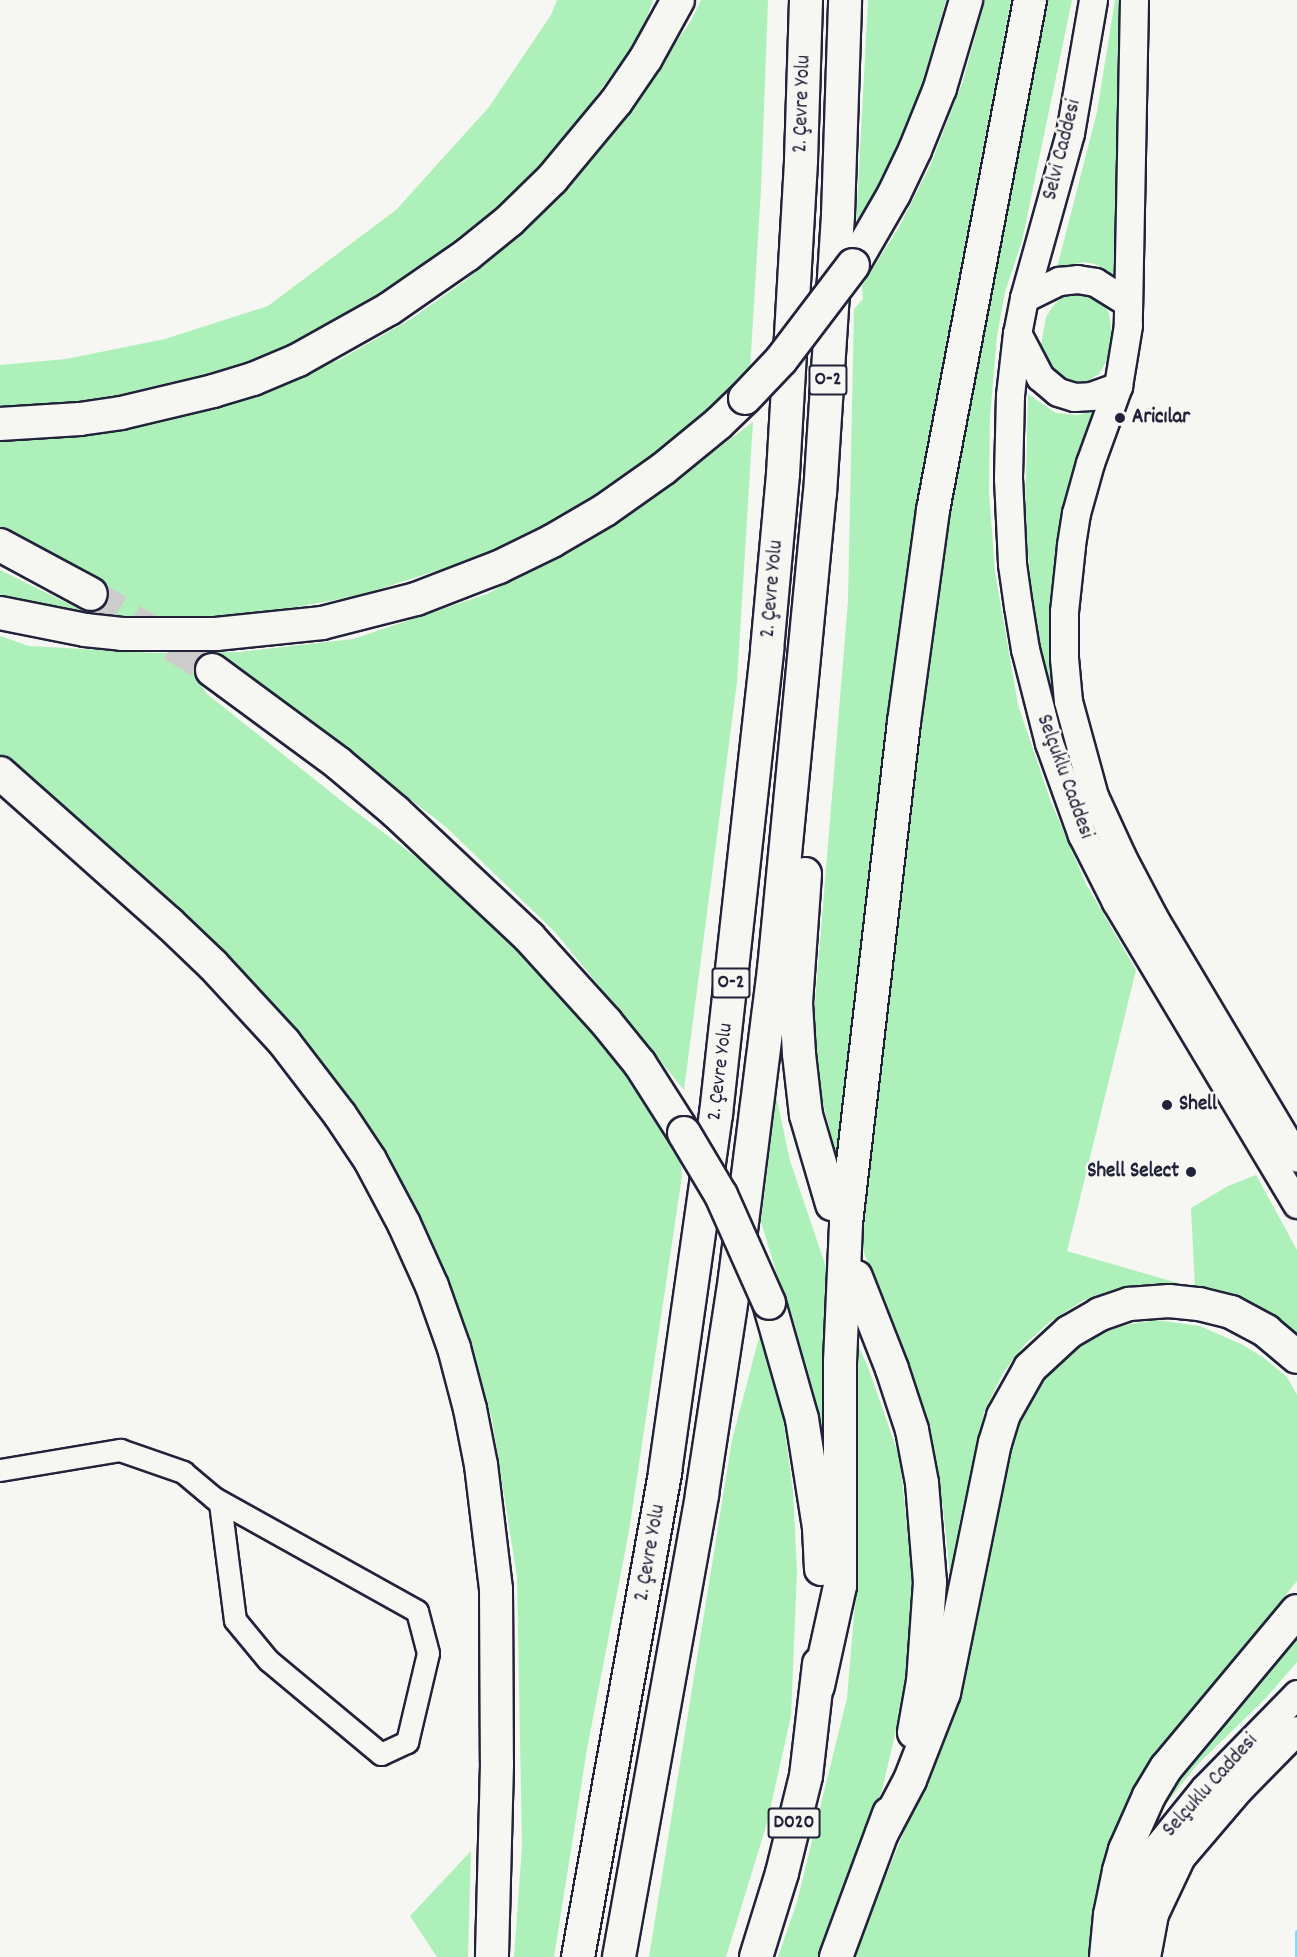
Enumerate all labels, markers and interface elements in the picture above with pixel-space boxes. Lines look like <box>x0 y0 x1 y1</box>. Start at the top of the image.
street label: 2. Çevre Yolu <box>789 55 817 153</box>
street label: Selvi Caddesi <box>1038 97 1088 203</box>
road number: O-2 <box>807 363 849 397</box>
place label: Aricılar <box>1132 405 1190 431</box>
marker: Aricılar <box>1113 411 1127 425</box>
street label: 2. Çevre Yolu <box>756 539 790 639</box>
street label: Selçuklu Caddesi <box>1030 711 1098 843</box>
road number: O-2 <box>710 966 752 1000</box>
street label: 2. Çevre Yolu <box>703 1022 739 1122</box>
place label: Shell <box>1179 1092 1217 1118</box>
marker: Shell <box>1160 1098 1174 1112</box>
place label: Shell Select <box>1087 1159 1179 1185</box>
marker: Shell Select <box>1184 1165 1198 1179</box>
street label: 2. Çevre Yolu <box>630 1502 672 1604</box>
street label: Selçuklu Caddesi <box>1158 1729 1264 1843</box>
road number: D020 <box>767 1806 821 1840</box>

